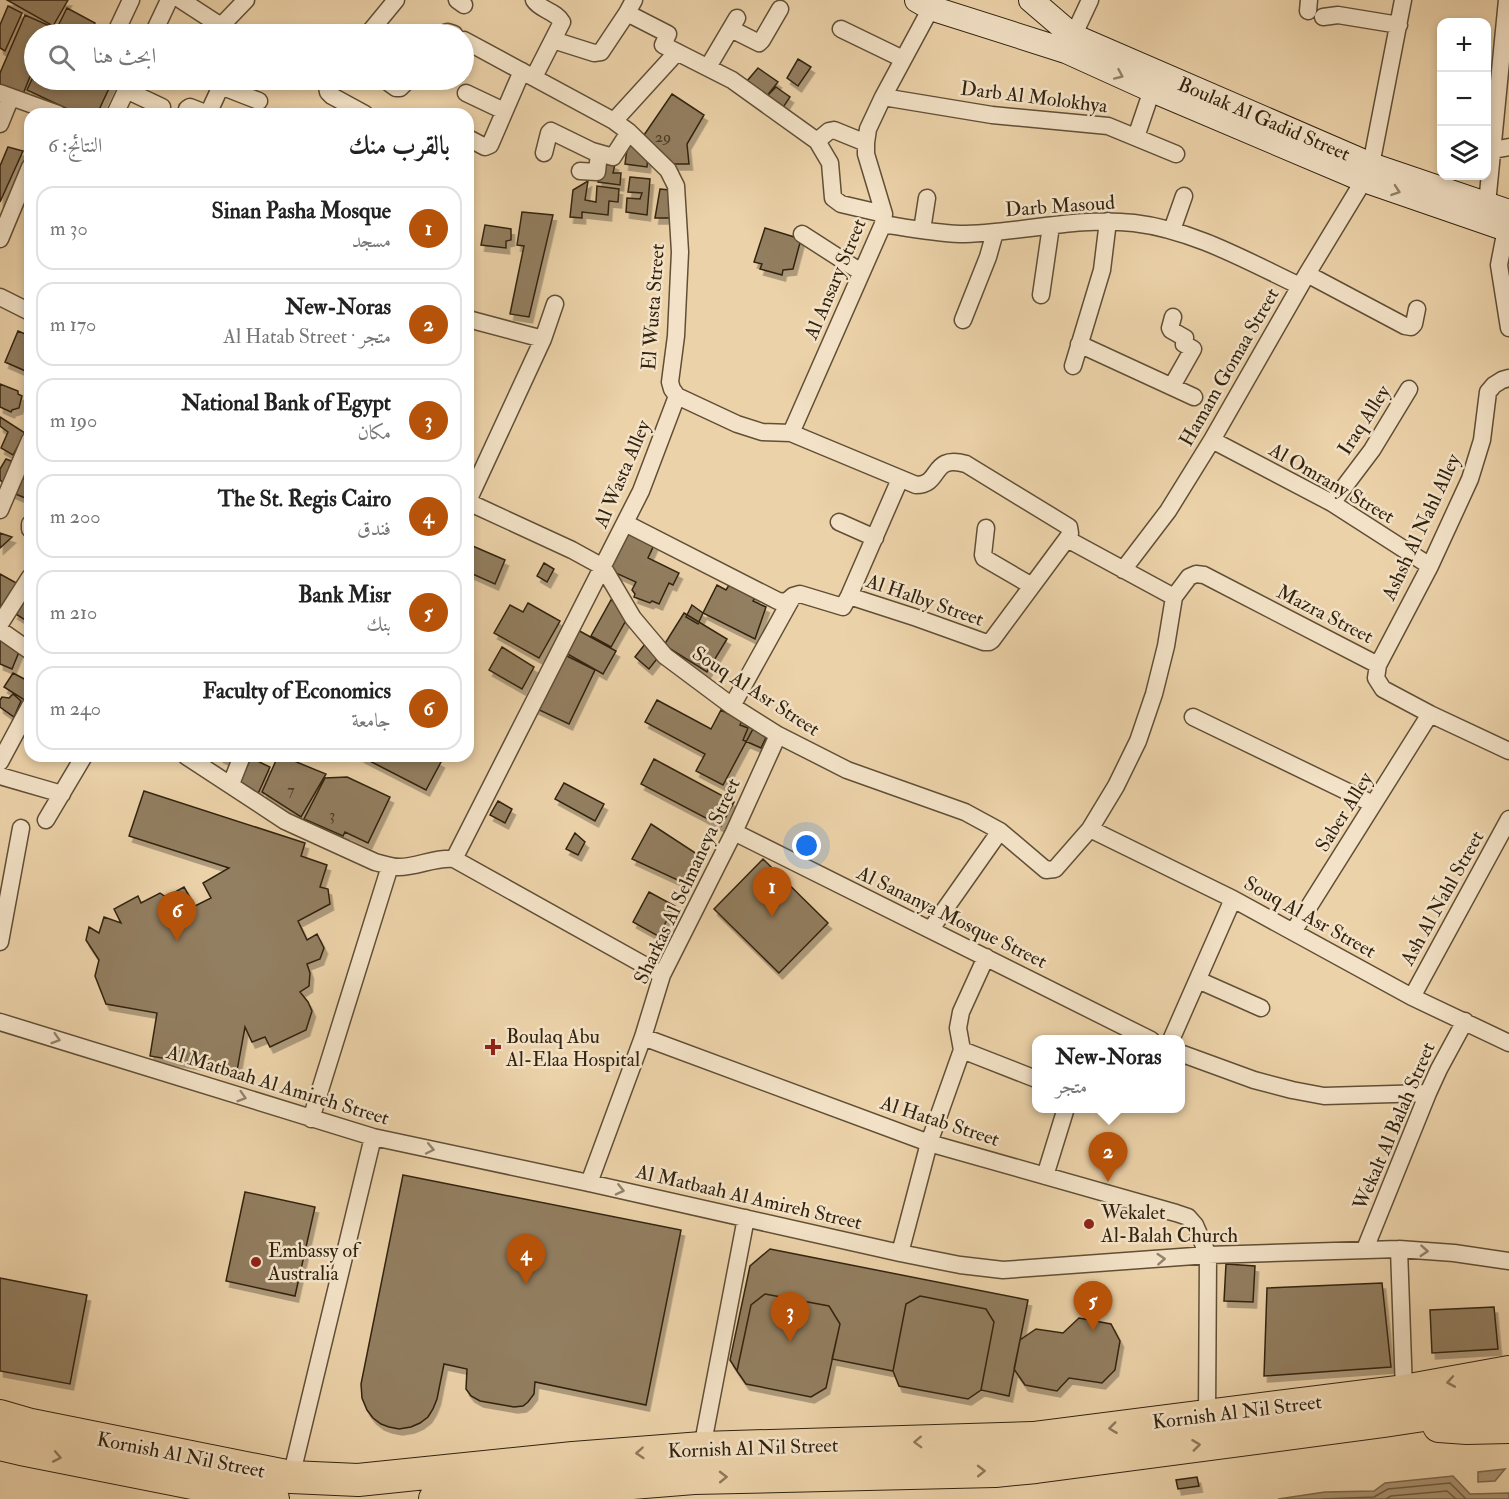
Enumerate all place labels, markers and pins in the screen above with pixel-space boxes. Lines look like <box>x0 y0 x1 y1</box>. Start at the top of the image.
pin: 1 <box>752 868 792 917</box>
pin: 6 <box>158 892 196 941</box>
place label: Boulaq Abu Al-Elaa Hospital <box>505 1024 640 1073</box>
marker: Boulaq Abu Al-Elaa Hospital <box>484 1038 502 1056</box>
pin: 2 <box>1088 1132 1128 1182</box>
place label: Wekalet Al-Balah Church <box>1100 1200 1238 1248</box>
marker: Wekalet Al-Balah Church <box>1082 1217 1096 1231</box>
pin: 4 <box>506 1234 546 1284</box>
place label: Embassy of Australia <box>267 1238 362 1286</box>
marker: Embassy of Australia <box>249 1255 263 1269</box>
pin: 5 <box>1074 1282 1112 1331</box>
pin: 3 <box>770 1292 810 1342</box>

